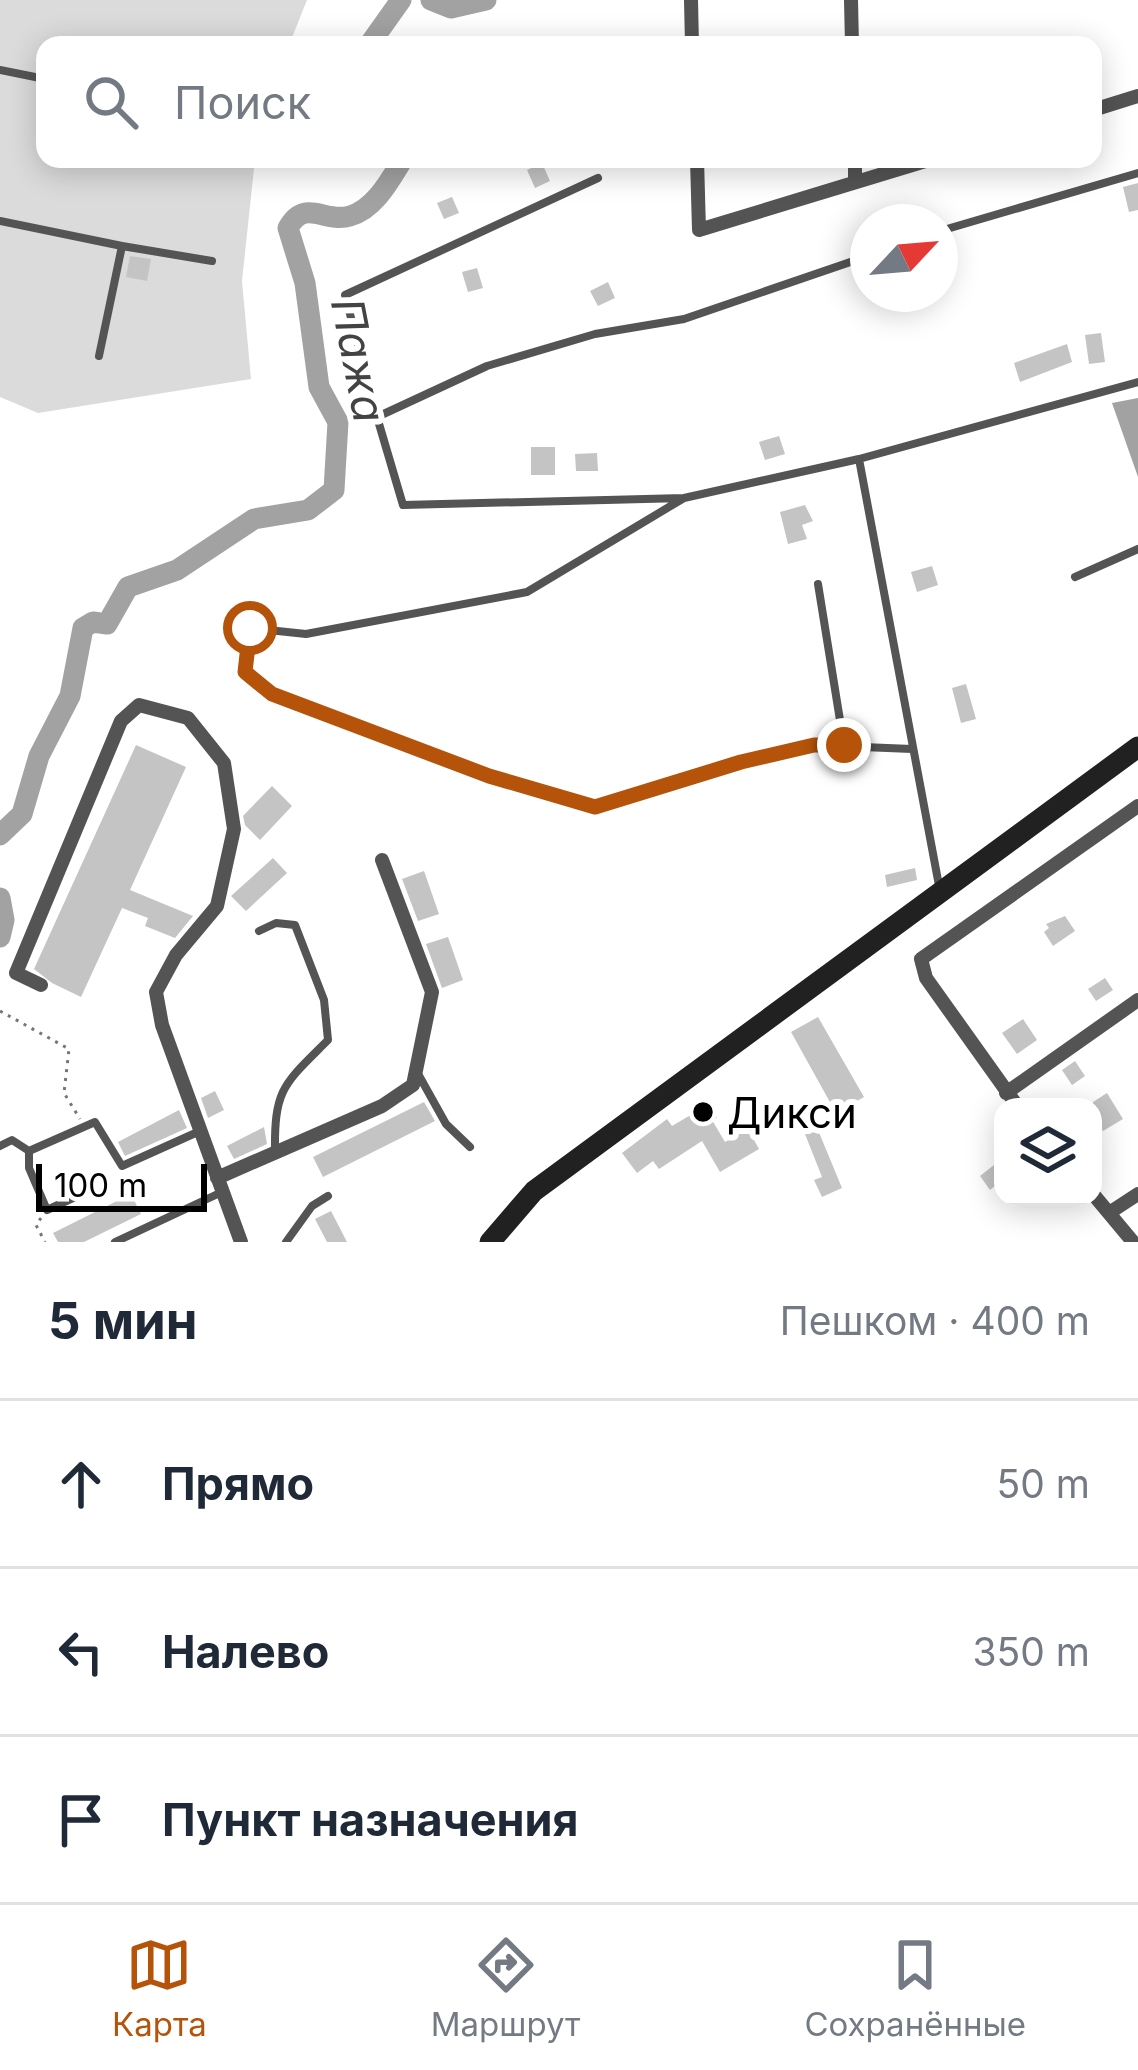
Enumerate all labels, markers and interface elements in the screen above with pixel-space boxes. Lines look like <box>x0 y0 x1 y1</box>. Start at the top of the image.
search box <box>36 36 1102 168</box>
icon: search <box>78 69 144 135</box>
text: Поиск <box>174 75 311 130</box>
north arrow <box>850 204 958 312</box>
water label: Пажа <box>320 293 398 427</box>
route start <box>223 601 277 655</box>
route end <box>817 718 871 772</box>
place label: Дикси <box>727 1087 857 1138</box>
map controls <box>994 1098 1102 1206</box>
button: layers <box>994 1098 1102 1206</box>
marker: Дикси <box>690 1099 716 1125</box>
scale bar <box>36 1158 207 1211</box>
text: 100 m <box>54 1165 147 1205</box>
text: 5 мин <box>48 1290 198 1351</box>
text: Пешком · 400 m <box>780 1297 1090 1344</box>
icon: ahead <box>48 1451 114 1517</box>
text: Прямо <box>162 1456 314 1511</box>
text: 50 m <box>997 1460 1090 1507</box>
icon: left <box>48 1619 114 1685</box>
text: Налево <box>162 1624 329 1679</box>
text: 350 m <box>972 1628 1090 1675</box>
icon: arrive <box>48 1787 114 1853</box>
text: Пункт назначения <box>162 1792 579 1847</box>
tab: Карта <box>112 1932 207 2044</box>
tab: Маршрут <box>431 1932 580 2044</box>
tab: Сохранённые <box>804 1932 1026 2044</box>

